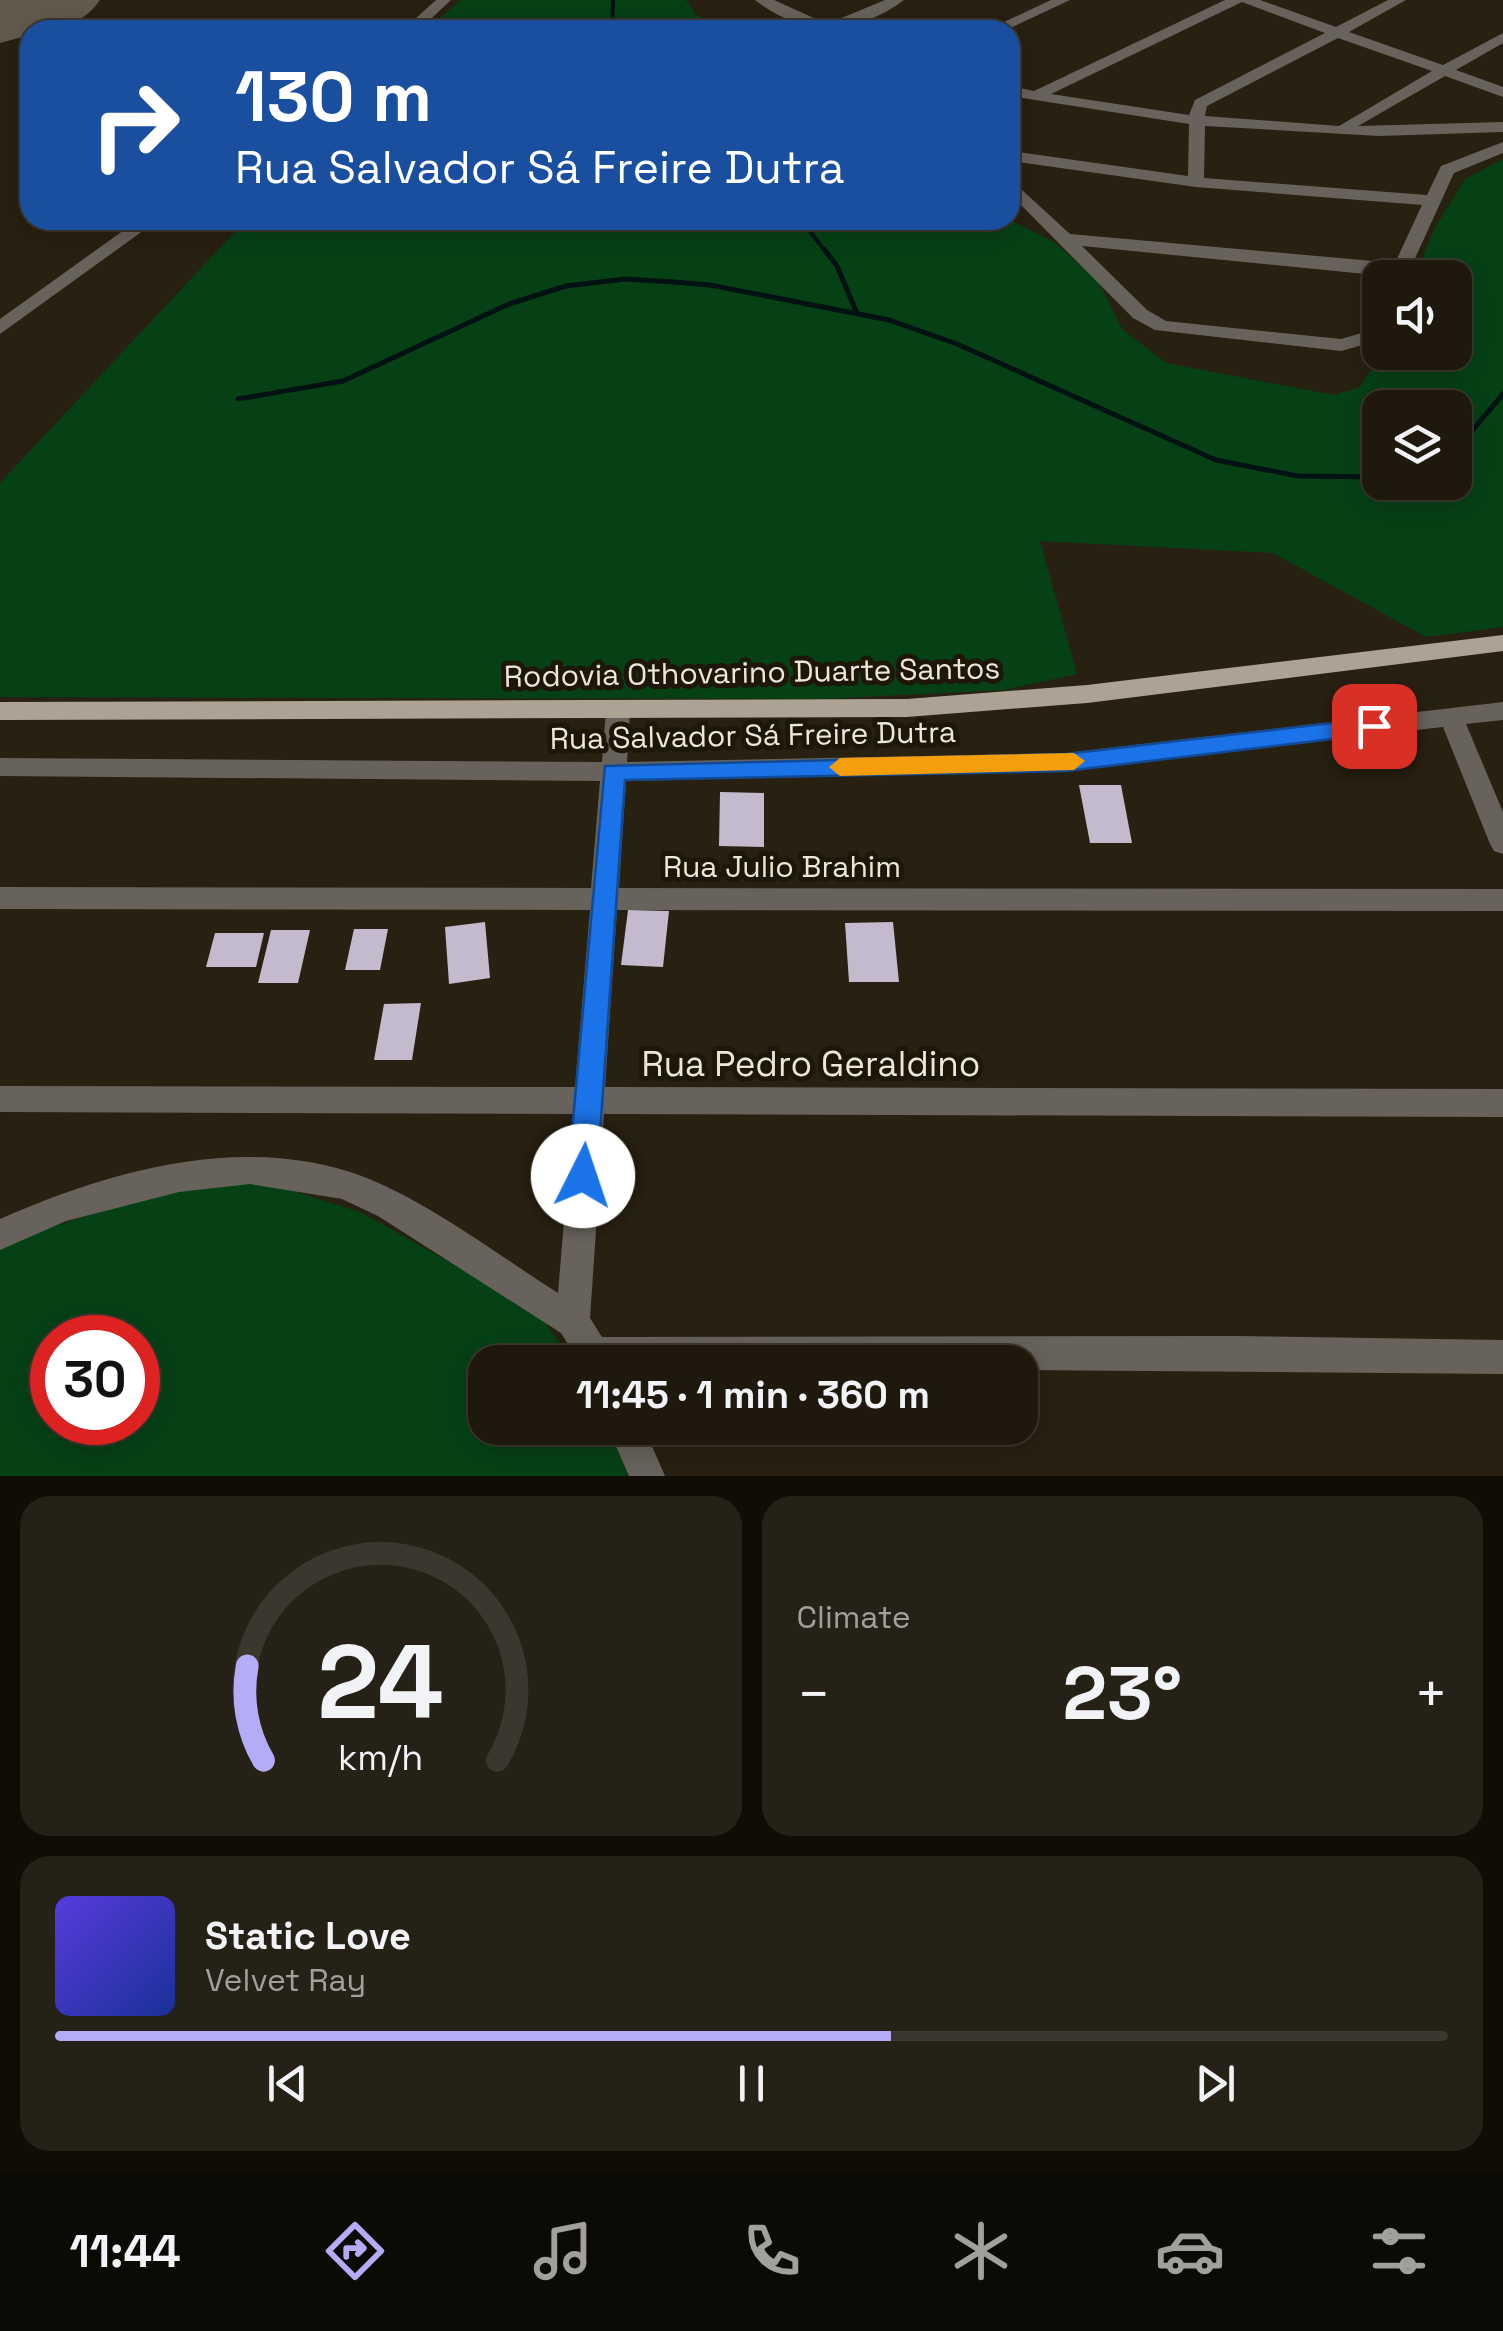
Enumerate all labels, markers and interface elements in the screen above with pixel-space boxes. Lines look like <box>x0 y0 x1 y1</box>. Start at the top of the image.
text: 130 m <box>235 52 432 141</box>
icon: right <box>70 60 200 190</box>
text: Rua Salvador Sá Freire Dutra <box>235 139 845 196</box>
map controls <box>1362 260 1472 500</box>
button: sound <box>1362 260 1472 370</box>
button: layers <box>1362 390 1472 500</box>
street label: Rodovia Othovarino Duarte Santos <box>504 648 1000 696</box>
pin <box>1332 684 1417 769</box>
icon: arrive <box>1347 699 1402 754</box>
street label: Rua Salvador Sá Freire Dutra <box>549 712 957 758</box>
street label: Rua Julio Brahim <box>663 847 901 886</box>
street label: Rua Pedro Geraldino <box>642 1042 980 1086</box>
position arrow <box>531 1124 635 1228</box>
speed limit sign: 30 <box>30 1315 160 1445</box>
text: 11:45 · 1 min · 360 m <box>576 1371 930 1419</box>
text: Climate <box>797 1597 911 1637</box>
text: 24 <box>318 1616 444 1748</box>
text: 23° <box>1062 1645 1182 1741</box>
text: − <box>797 1659 831 1729</box>
text: + <box>1414 1659 1448 1729</box>
text: km/h <box>338 1735 423 1780</box>
text: Static Love <box>205 1912 411 1960</box>
text: Velvet Ray <box>205 1960 366 2000</box>
icon: previous <box>260 2056 315 2111</box>
icon: pause <box>724 2056 779 2111</box>
icon: next <box>1188 2056 1243 2111</box>
icon: directions <box>320 2216 390 2286</box>
icon: music <box>528 2216 598 2286</box>
icon: phone <box>737 2216 807 2286</box>
icon: climate <box>946 2216 1016 2286</box>
icon: car <box>1155 2216 1225 2286</box>
icon: filters <box>1364 2216 1434 2286</box>
text: 11:44 <box>69 2223 181 2280</box>

